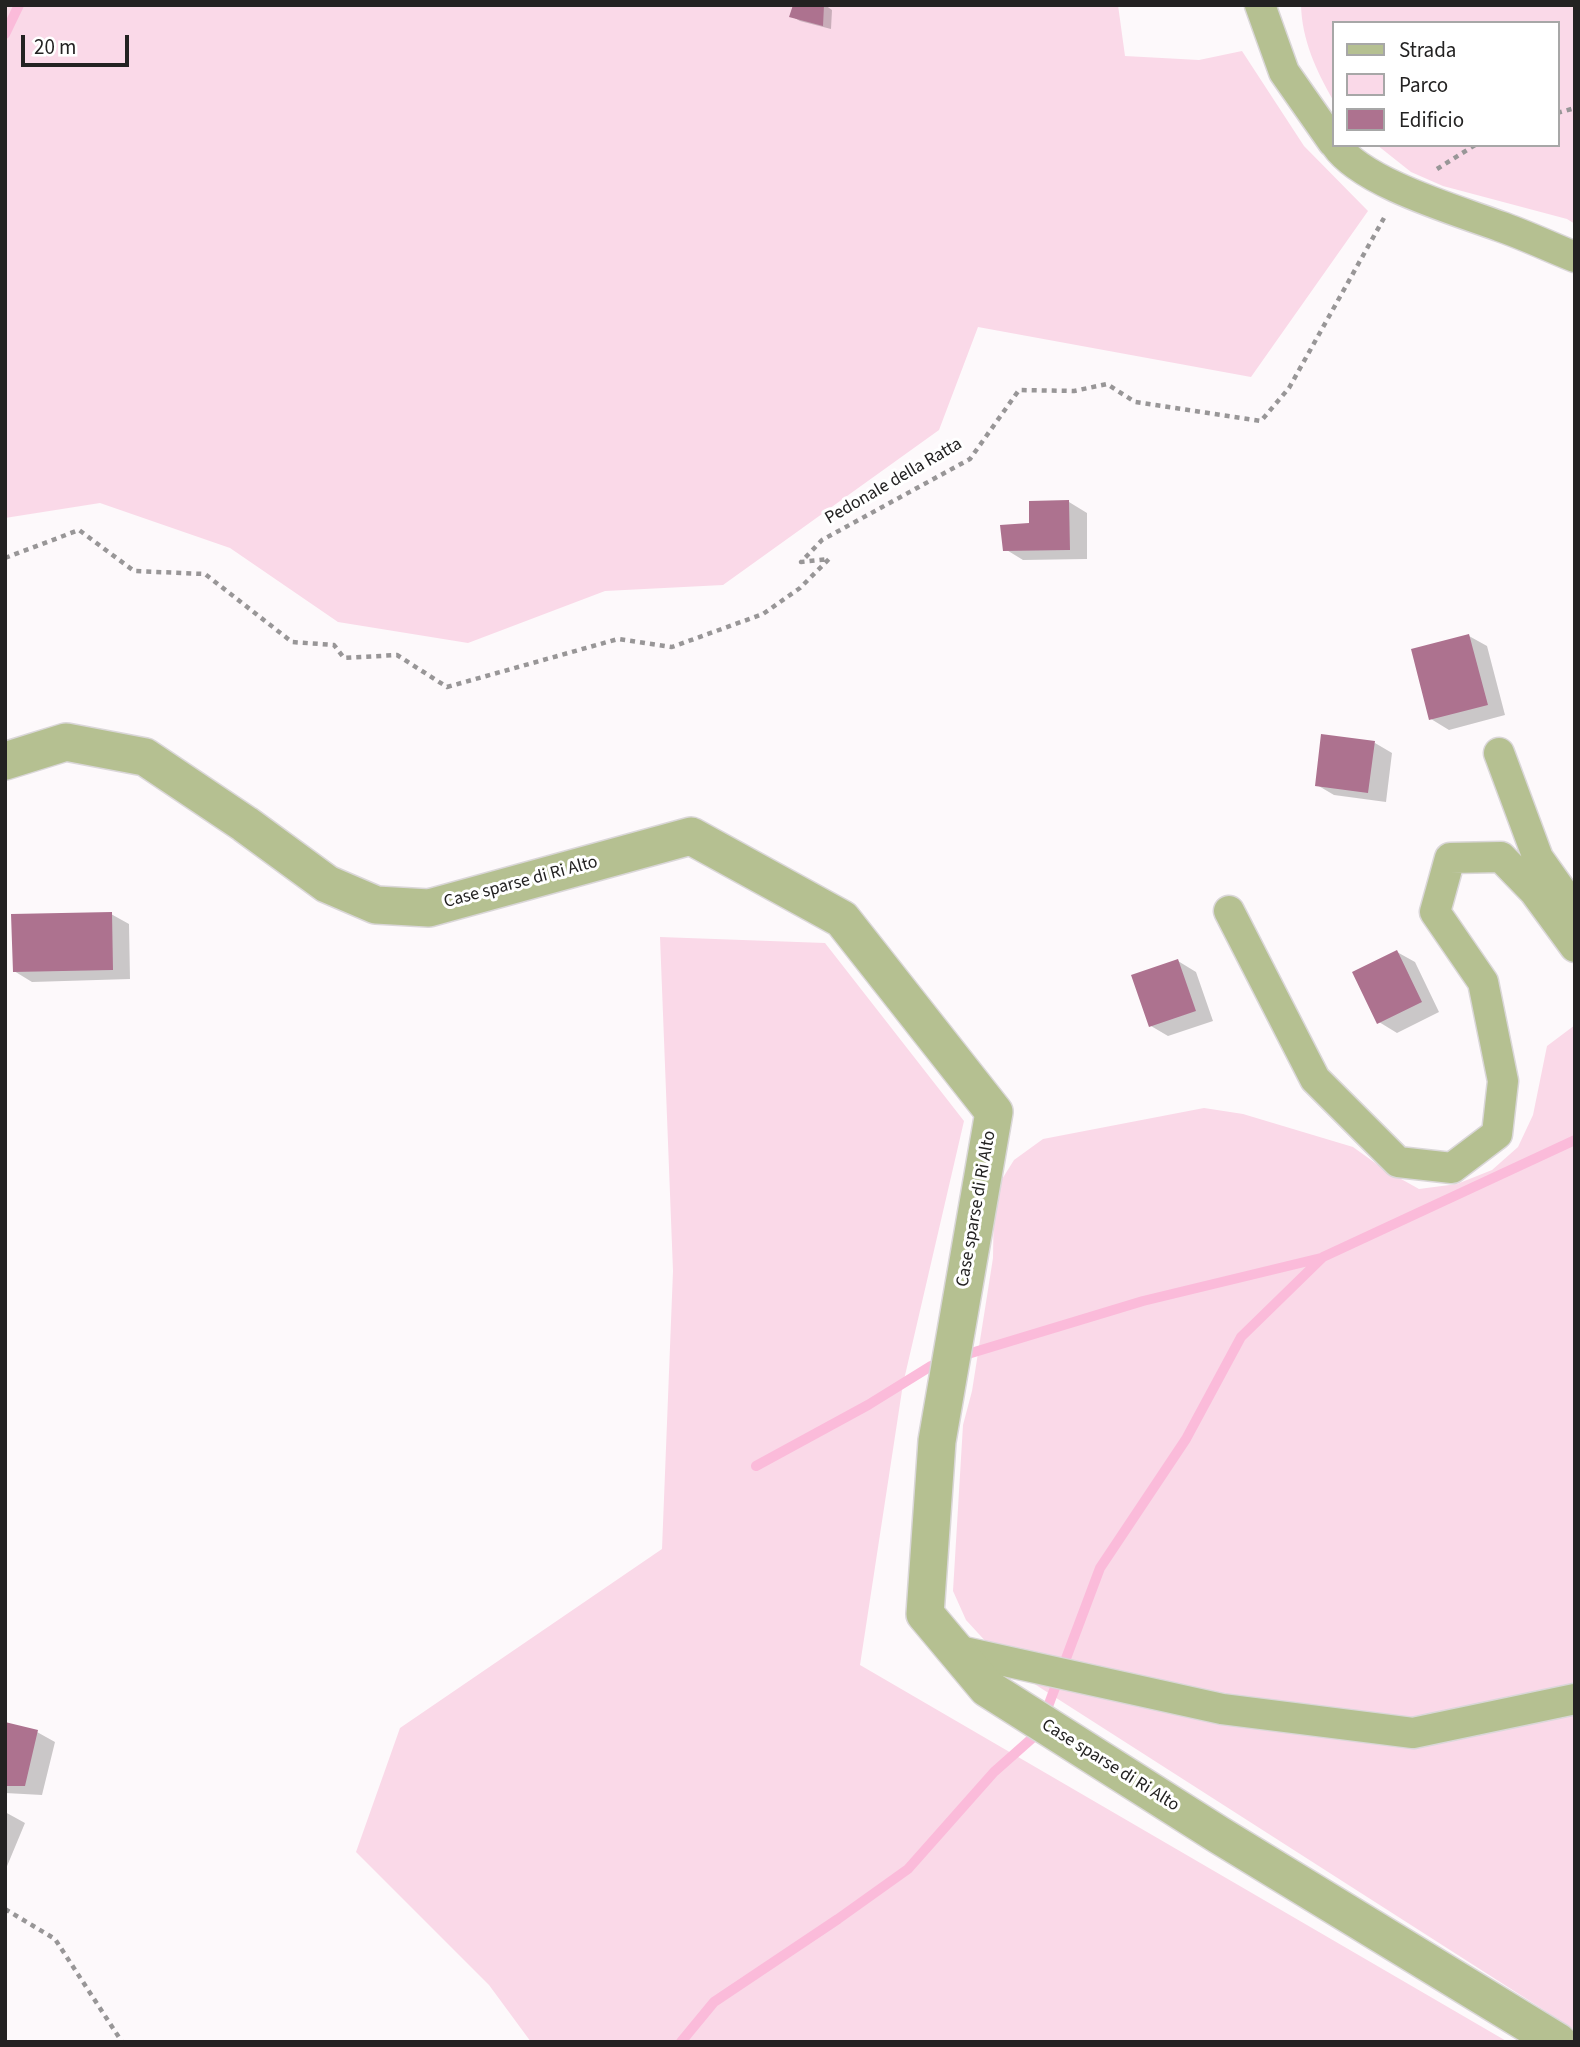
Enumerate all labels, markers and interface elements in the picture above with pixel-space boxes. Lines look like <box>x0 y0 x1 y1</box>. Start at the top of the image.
scale bar <box>24 21 133 65</box>
legend <box>1332 21 1559 147</box>
text: 20 m <box>34 32 76 62</box>
text: Strada <box>1399 35 1456 65</box>
text: Parco <box>1399 70 1448 100</box>
text: Edificio <box>1399 105 1464 135</box>
street label: Pedonale della Ratta <box>822 434 966 530</box>
street label: Case sparse di Ri Alto <box>442 852 600 914</box>
street label: Case sparse di Ri Alto <box>953 1129 1001 1289</box>
street label: Case sparse di Ri Alto <box>1037 1715 1183 1817</box>

